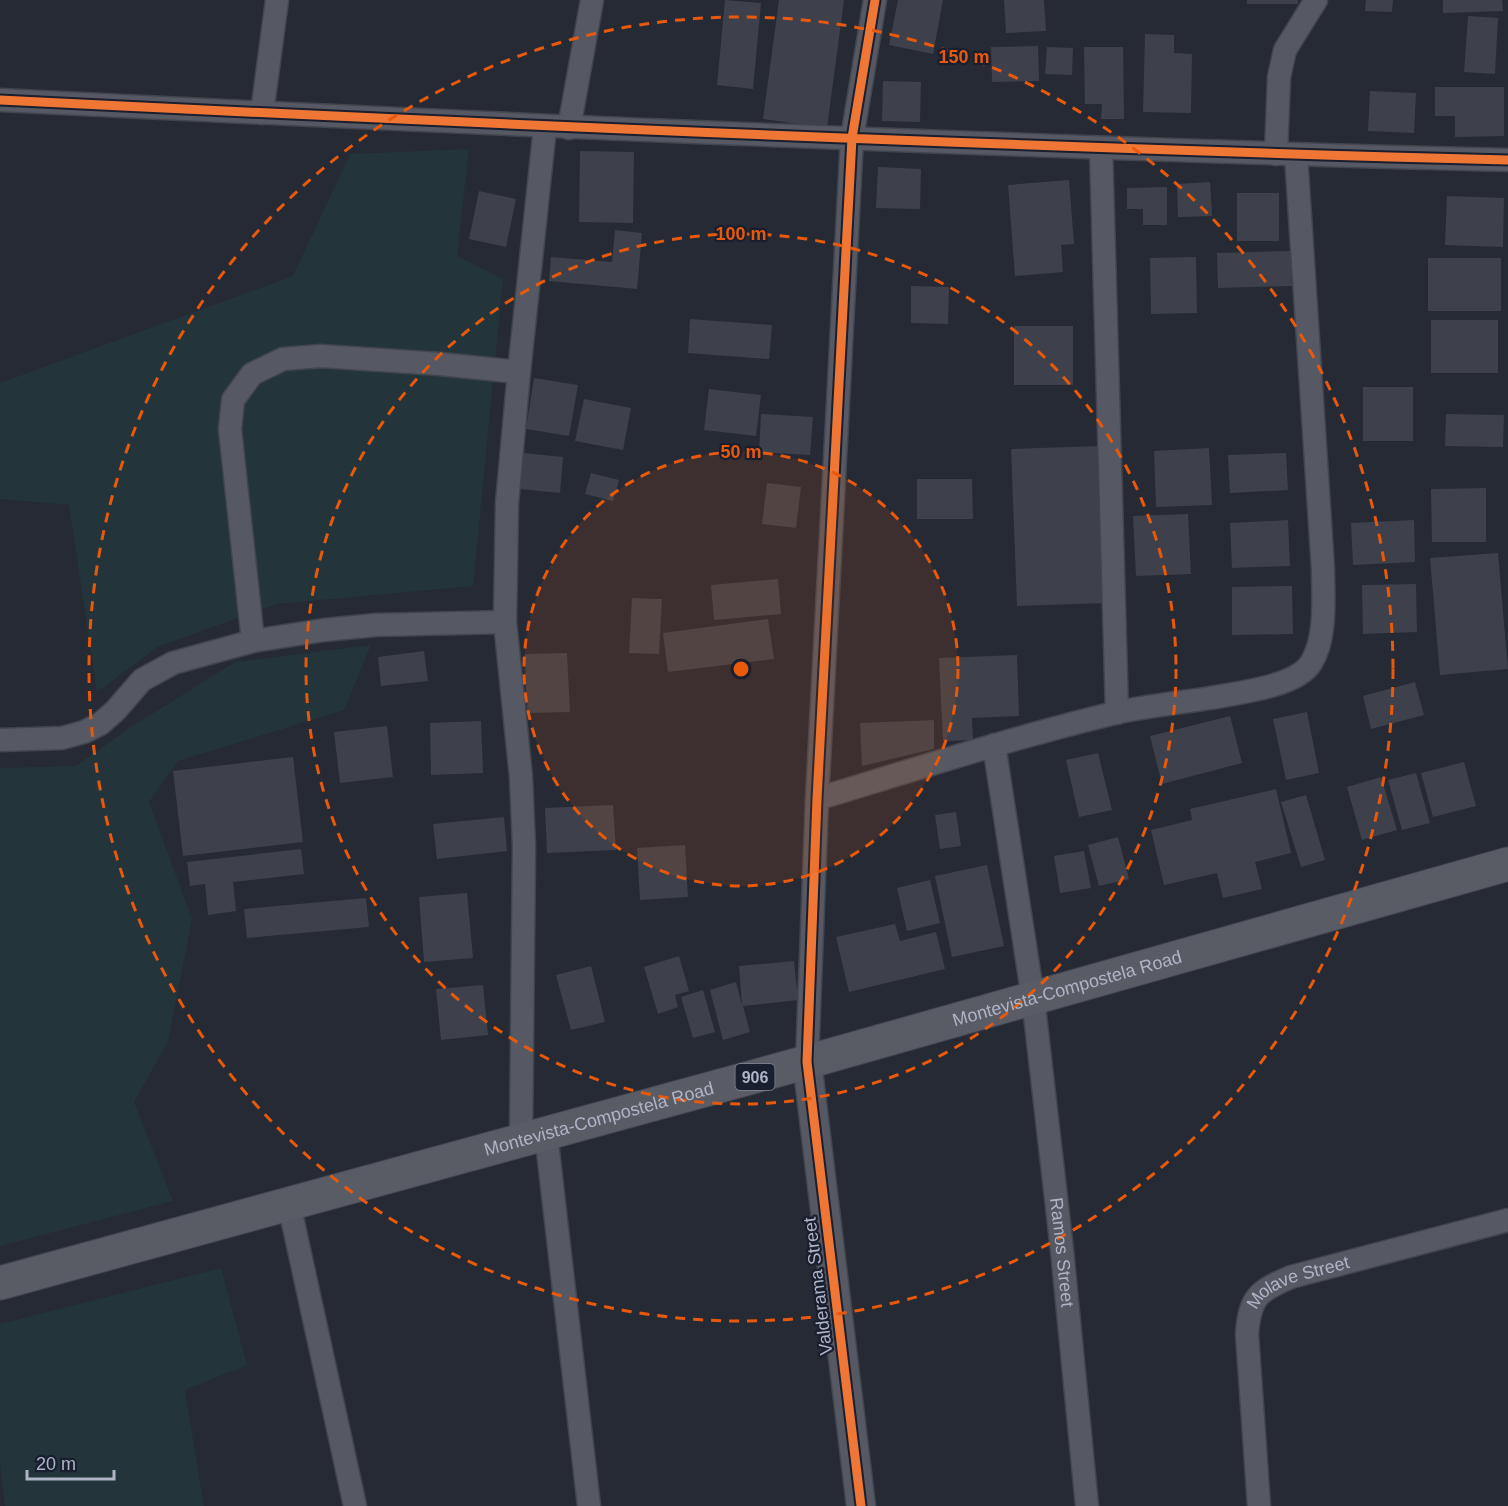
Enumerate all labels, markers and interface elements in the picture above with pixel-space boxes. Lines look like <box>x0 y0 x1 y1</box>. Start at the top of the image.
text: 150 m <box>938 47 990 67</box>
text: 100 m <box>715 224 767 244</box>
text: 50 m <box>720 442 762 462</box>
centre of rings <box>731 659 751 679</box>
street label: Montevista-Compostela Road <box>950 947 1184 1030</box>
road number: 906 <box>736 1064 774 1090</box>
street label: Montevista-Compostela Road <box>482 1078 716 1160</box>
street label: Ramos Street <box>1046 1196 1078 1308</box>
street label: Valderama Street <box>800 1216 836 1356</box>
street label: Molave Street <box>1243 1252 1351 1312</box>
scale bar <box>27 1443 114 1481</box>
text: 20 m <box>36 1454 76 1474</box>

